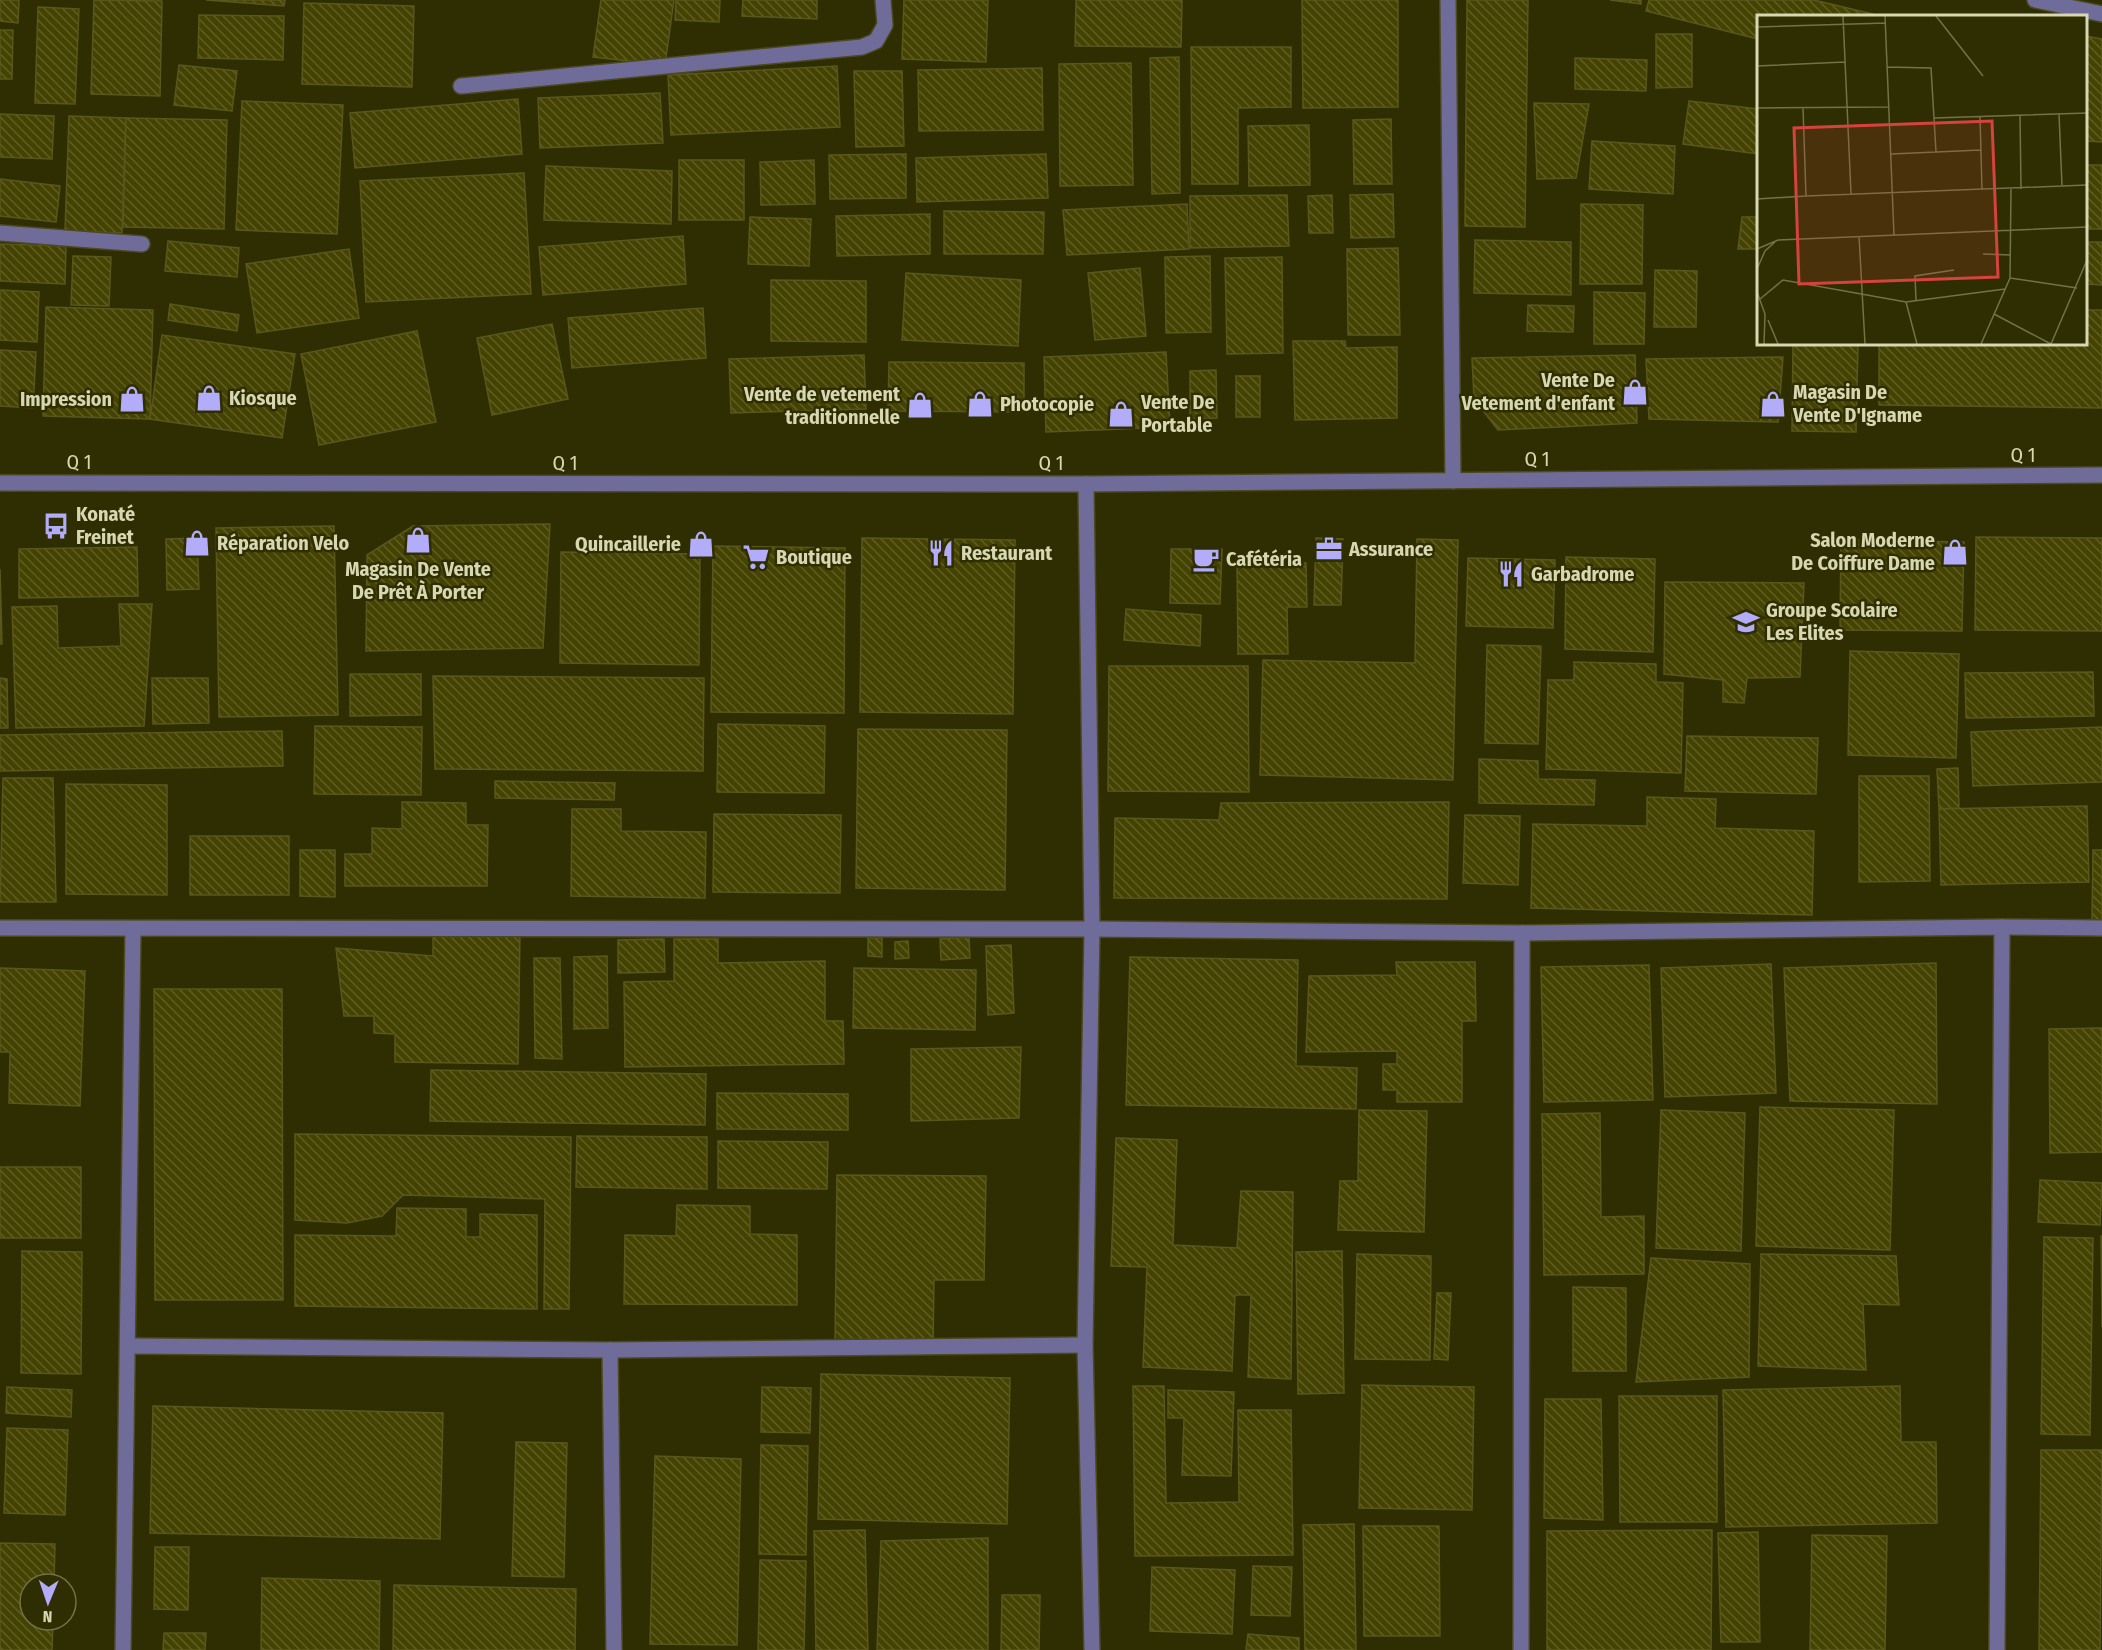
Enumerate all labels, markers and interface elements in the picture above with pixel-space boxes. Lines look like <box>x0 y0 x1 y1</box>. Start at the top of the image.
inset map <box>1757 15 2087 345</box>
place label: Vente De Vetement d'enfant <box>1461 368 1616 415</box>
shop icon: Vente De Vetement d'enfant <box>1620 377 1650 407</box>
place label: Magasin De Vente D'Igname <box>1792 380 1922 427</box>
place label: Vente de vetement traditionnelle <box>743 382 901 429</box>
shop icon: Kiosque <box>194 383 224 413</box>
shop icon: Impression <box>117 384 147 414</box>
place label: Kiosque <box>229 386 297 410</box>
place label: Impression <box>20 387 112 411</box>
shop icon: Photocopie <box>965 389 995 419</box>
shop icon: Magasin De Vente D'Igname <box>1758 389 1788 419</box>
shop icon: Vente de vetement traditionnelle <box>905 390 935 420</box>
place label: Vente De Portable <box>1140 390 1215 437</box>
place label: Photocopie <box>1000 392 1094 416</box>
shop icon: Vente De Portable <box>1106 399 1136 429</box>
street label: Q 1 <box>2010 443 2036 467</box>
street label: Q 1 <box>1524 447 1550 471</box>
street label: Q 1 <box>66 450 92 474</box>
street label: Q 1 <box>552 451 578 475</box>
street label: Q 1 <box>1038 451 1064 475</box>
place label: Konaté Freinet <box>76 502 135 549</box>
bus stop icon: Konaté Freinet <box>41 511 71 541</box>
shop icon: Magasin De Vente De Prêt À Porter <box>403 525 433 555</box>
shop icon: Réparation Velo <box>182 528 212 558</box>
place label: Salon Moderne De Coiffure Dame <box>1791 528 1935 575</box>
shop icon: Quincaillerie <box>686 529 716 559</box>
place label: Réparation Velo <box>217 531 349 555</box>
place label: Quincaillerie <box>575 532 681 556</box>
office icon: Assurance <box>1314 534 1344 564</box>
place label: Assurance <box>1348 537 1433 561</box>
shop icon: Salon Moderne De Coiffure Dame <box>1940 537 1970 567</box>
restaurant icon: Restaurant <box>926 538 956 568</box>
place label: Restaurant <box>961 541 1053 565</box>
supermarket icon: Boutique <box>741 542 771 572</box>
cafe icon: Cafétéria <box>1191 544 1221 574</box>
place label: Boutique <box>776 545 852 569</box>
place label: Cafétéria <box>1226 547 1302 571</box>
place label: Magasin De Vente De Prêt À Porter <box>345 557 491 604</box>
restaurant icon: Garbadrome <box>1496 559 1526 589</box>
place label: Garbadrome <box>1531 562 1634 586</box>
place label: Groupe Scolaire Les Elites <box>1766 598 1898 645</box>
school or university icon: Groupe Scolaire Les Elites <box>1731 607 1761 637</box>
north arrow <box>18 1572 78 1632</box>
text: N <box>42 1607 53 1626</box>

